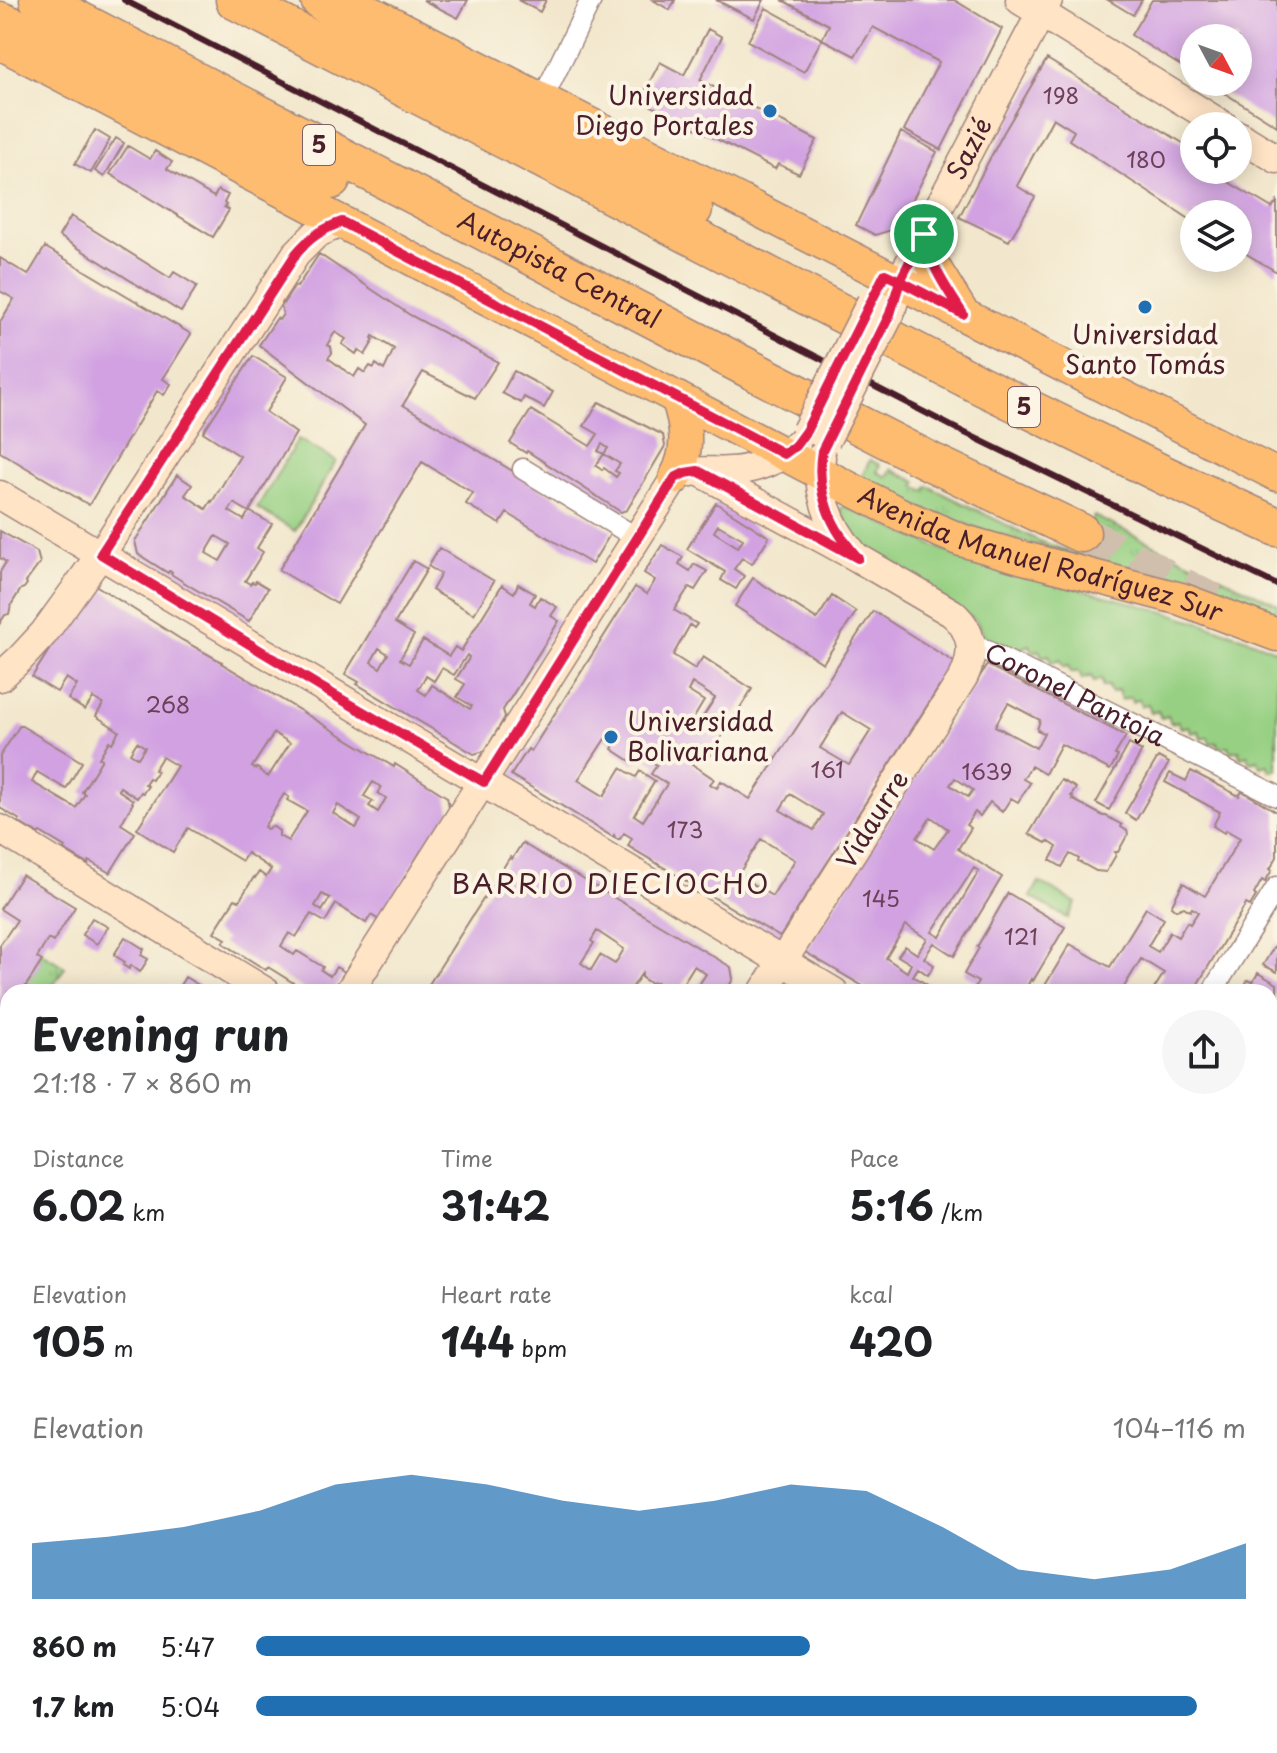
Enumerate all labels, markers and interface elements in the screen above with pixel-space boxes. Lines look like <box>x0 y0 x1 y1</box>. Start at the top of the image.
north arrow <box>1180 24 1252 96</box>
map controls <box>1180 24 1252 272</box>
place label: Universidad Diego Portales <box>575 75 754 144</box>
house number: 198 <box>1043 78 1079 111</box>
marker: Universidad Diego Portales <box>761 102 779 120</box>
street label: Sazié <box>936 110 1001 186</box>
button: locate <box>1180 112 1252 184</box>
road number: 5 <box>303 125 335 165</box>
house number: 180 <box>1126 142 1166 175</box>
street label: Autopista Central <box>452 200 668 337</box>
pin <box>890 200 958 268</box>
button: layers <box>1180 200 1252 272</box>
icon: arrive <box>902 212 946 256</box>
marker: Universidad Santo Tomás <box>1136 298 1154 316</box>
place label: Universidad Santo Tomás <box>1065 314 1225 383</box>
road number: 5 <box>1008 387 1040 427</box>
street label: Avenida Manuel Rodríguez Sur <box>852 475 1230 631</box>
street label: Coronel Pantoja <box>978 632 1173 756</box>
house number: 268 <box>146 687 190 720</box>
place label: Universidad Bolivariana <box>627 701 773 770</box>
marker: Universidad Bolivariana <box>602 728 620 746</box>
house number: 161 <box>811 752 843 785</box>
house number: 1639 <box>962 754 1012 787</box>
street label: Vidaurre <box>826 762 917 876</box>
house number: 173 <box>667 812 703 845</box>
district label: BARRIO DIECIOCHO <box>452 861 770 904</box>
house number: 145 <box>862 881 900 914</box>
house number: 121 <box>1004 919 1038 952</box>
text: Evening run <box>32 1000 290 1066</box>
button: share <box>1162 1010 1246 1094</box>
text: 21:18 · 7 × 860 m <box>32 1063 252 1102</box>
text: Distance <box>32 1141 124 1174</box>
text: Time <box>441 1141 493 1174</box>
text: Pace <box>849 1141 899 1174</box>
text: 6.02 <box>32 1174 125 1235</box>
text: 31:42 <box>441 1174 550 1235</box>
text: 5:16 <box>849 1174 934 1235</box>
text: km <box>125 1195 165 1228</box>
text: /km <box>934 1195 983 1228</box>
text: Elevation <box>32 1277 127 1310</box>
text: Heart rate <box>441 1277 552 1310</box>
text: kcal <box>849 1277 893 1310</box>
text: 105 <box>32 1310 106 1371</box>
text: 144 <box>441 1310 514 1371</box>
text: 420 <box>849 1310 933 1371</box>
text: m <box>106 1331 133 1364</box>
text: bpm <box>514 1331 567 1364</box>
text: Elevation <box>32 1408 144 1447</box>
text: 104–116 m <box>1113 1408 1246 1447</box>
text: 860 m <box>32 1627 117 1666</box>
text: 5:47 <box>160 1627 215 1666</box>
text: 1.7 km <box>32 1687 115 1726</box>
text: 5:04 <box>160 1687 220 1726</box>

